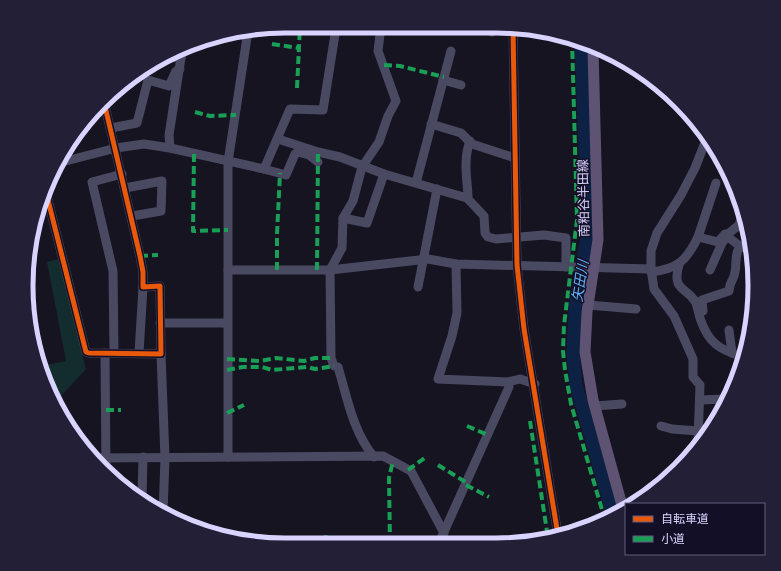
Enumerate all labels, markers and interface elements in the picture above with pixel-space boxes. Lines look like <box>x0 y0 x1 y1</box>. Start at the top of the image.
street label: 南粕谷半田線 <box>574 159 593 237</box>
water label: 矢田川 <box>568 257 592 303</box>
legend <box>625 503 765 555</box>
text: 自転車道 <box>661 511 709 527</box>
text: 小道 <box>661 531 685 547</box>

